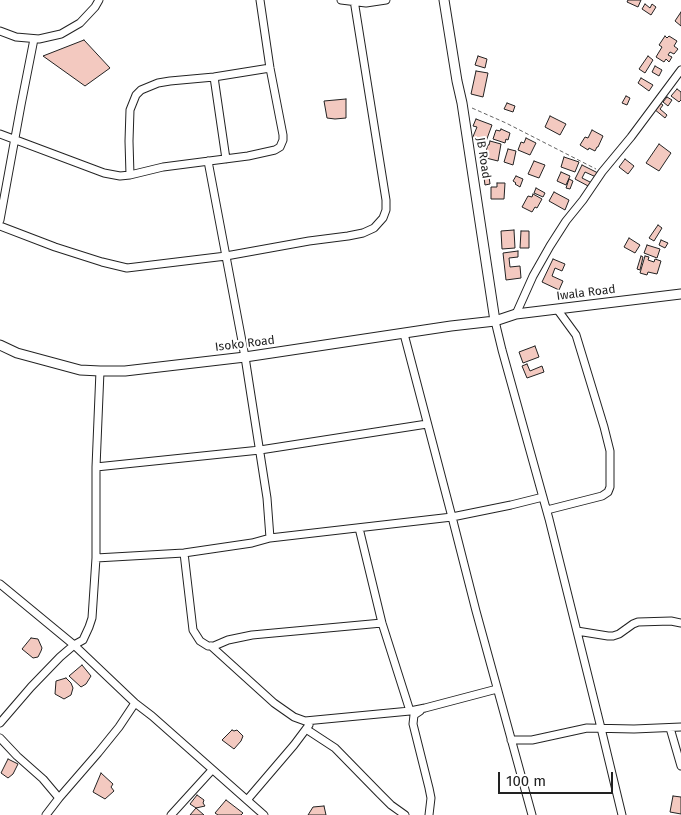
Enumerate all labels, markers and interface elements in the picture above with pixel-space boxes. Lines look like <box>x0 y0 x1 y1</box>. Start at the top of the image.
street label: JB Road <box>473 136 493 180</box>
street label: Iwala Road <box>556 282 616 304</box>
street label: Isoko Road <box>214 333 276 355</box>
scale bar <box>501 762 616 794</box>
text: 100 m <box>506 772 546 790</box>

